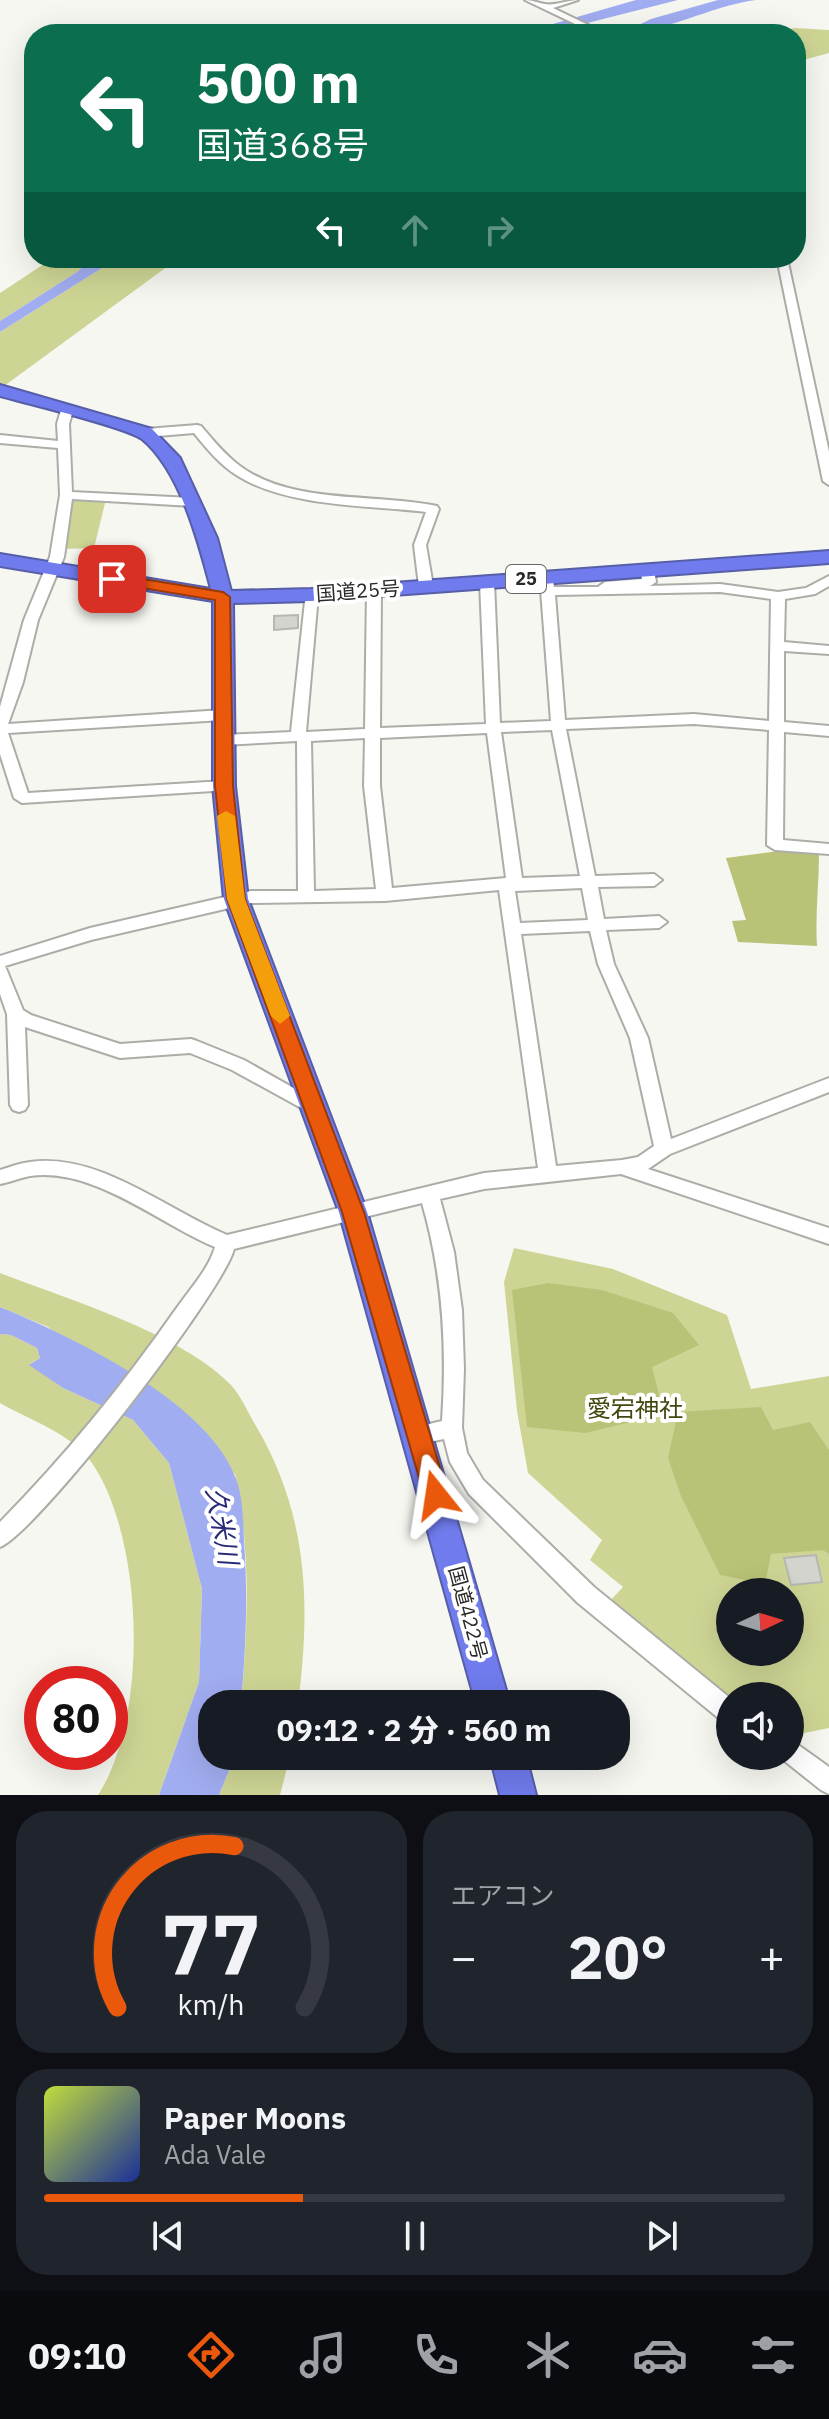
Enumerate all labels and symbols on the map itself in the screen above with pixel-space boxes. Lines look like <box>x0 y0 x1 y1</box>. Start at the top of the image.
pin <box>78 545 146 613</box>
road number: 25 <box>506 565 546 593</box>
street label: 国道25号 <box>315 574 401 607</box>
park label: 愛宕神社 <box>587 1392 683 1424</box>
position arrow <box>394 1453 478 1537</box>
water label: 久米川 <box>199 1484 247 1570</box>
street label: 国道422号 <box>443 1563 494 1663</box>
north arrow <box>716 1578 804 1666</box>
speed limit sign: 80 <box>24 1666 128 1770</box>

